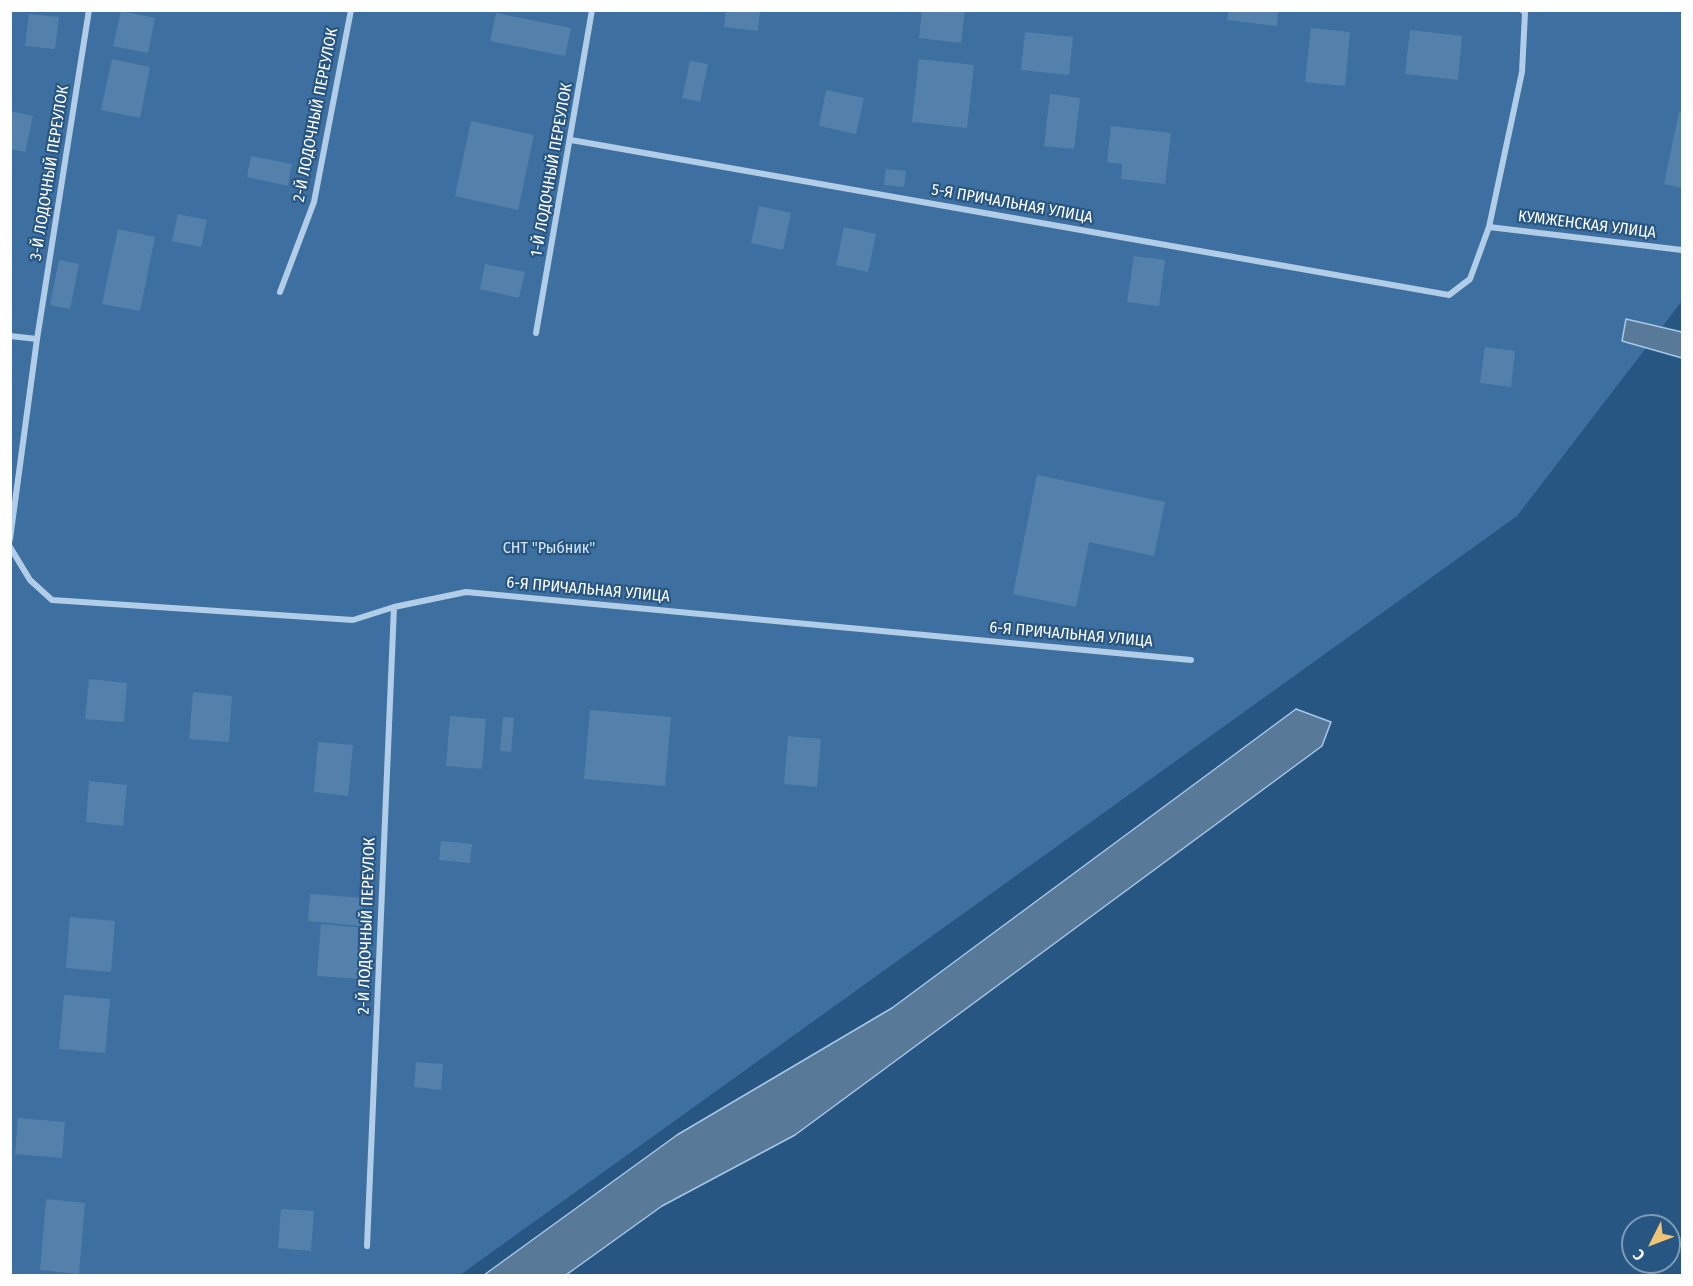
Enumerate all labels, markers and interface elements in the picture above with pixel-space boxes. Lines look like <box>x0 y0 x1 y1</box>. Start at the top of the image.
street label: 2-Й ЛОДОЧНЫЙ ПЕРЕУЛОК <box>290 26 342 204</box>
street label: 1-Й ЛОДОЧНЫЙ ПЕРЕУЛОК <box>527 82 577 258</box>
street label: 3-Й ЛОДОЧНЫЙ ПЕРЕУЛОК <box>27 84 73 262</box>
street label: 5-Я ПРИЧАЛЬНАЯ УЛИЦА <box>930 180 1094 228</box>
street label: КУМЖЕНСКАЯ УЛИЦА <box>1517 207 1657 243</box>
park label: СНТ "Рыбник" <box>503 539 595 559</box>
street label: 6-Я ПРИЧАЛЬНАЯ УЛИЦА <box>505 573 671 607</box>
street label: 6-Я ПРИЧАЛЬНАЯ УЛИЦА <box>988 618 1154 652</box>
street label: 2-Й ЛОДОЧНЫЙ ПЕРЕУЛОК <box>354 837 380 1015</box>
north arrow <box>1621 1214 1681 1274</box>
text: С <box>1629 1246 1649 1265</box>

